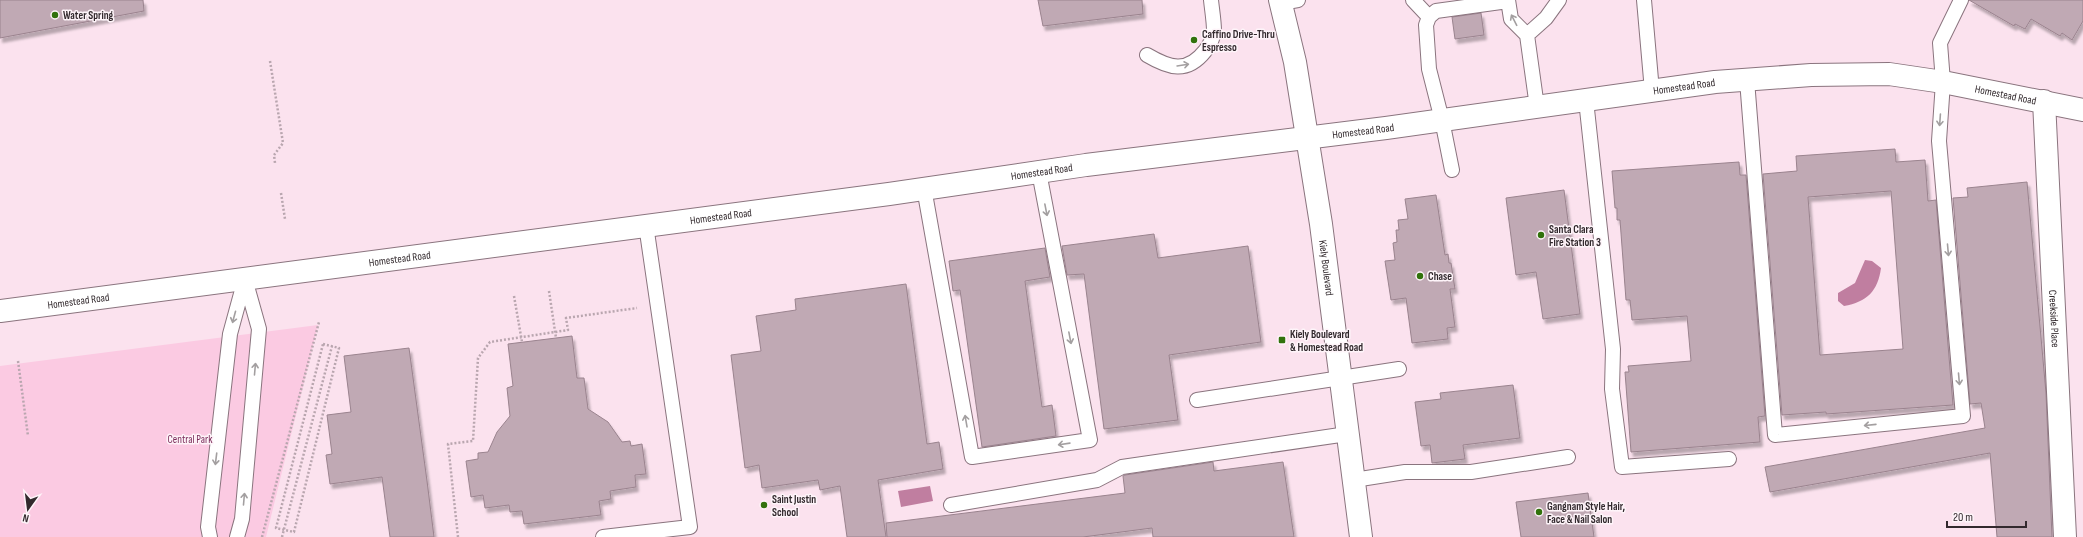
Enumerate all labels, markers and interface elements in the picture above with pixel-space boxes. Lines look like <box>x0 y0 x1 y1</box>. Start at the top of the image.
place label: Water Spring <box>63 9 114 22</box>
marker: Water Spring <box>50 10 60 20</box>
one-way arrow <box>1509 14 1517 26</box>
place label: Caffino Drive-Thru Espresso <box>1202 28 1275 54</box>
marker: Caffino Drive-Thru Espresso <box>1189 35 1199 45</box>
one-way arrow <box>1176 61 1189 69</box>
street label: Homestead Road <box>1652 76 1716 98</box>
street label: Homestead Road <box>1974 83 2038 108</box>
one-way arrow <box>1936 113 1943 126</box>
street label: Homestead Road <box>1331 121 1395 142</box>
street label: Homestead Road <box>1010 161 1074 183</box>
one-way arrow <box>1042 203 1050 216</box>
street label: Homestead Road <box>689 206 753 227</box>
place label: Santa Clara Fire Station 3 <box>1549 223 1601 249</box>
marker: Santa Clara Fire Station 3 <box>1536 230 1546 240</box>
street label: Kiely Boulevard <box>1316 239 1336 297</box>
one-way arrow <box>1944 243 1952 256</box>
street label: Homestead Road <box>368 248 432 269</box>
place label: Chase <box>1428 270 1452 283</box>
marker: Chase <box>1415 271 1425 281</box>
street label: Creekside Place <box>2046 290 2062 348</box>
street label: Homestead Road <box>47 291 111 312</box>
one-way arrow <box>230 310 238 323</box>
place label: Kiely Boulevard & Homestead Road <box>1290 328 1363 354</box>
one-way arrow <box>1067 331 1075 344</box>
marker: Kiely Boulevard & Homestead Road <box>1277 335 1287 345</box>
one-way arrow <box>252 363 259 376</box>
one-way arrow <box>1956 373 1963 386</box>
one-way arrow <box>961 415 969 428</box>
one-way arrow <box>1864 422 1877 429</box>
park label: Central Park <box>168 433 213 446</box>
one-way arrow <box>1058 440 1071 448</box>
one-way arrow <box>212 452 220 465</box>
north arrow <box>8 489 48 529</box>
one-way arrow <box>240 493 247 506</box>
place label: Saint Justin School <box>772 493 816 519</box>
marker: Saint Justin School <box>759 500 769 510</box>
place label: Gangnam Style Hair, Face & Nail Salon <box>1547 500 1626 526</box>
scale bar <box>1947 503 2026 529</box>
marker: Gangnam Style Hair, Face & Nail Salon <box>1534 507 1544 517</box>
text: 20 m <box>1953 510 1973 525</box>
text: N <box>21 511 30 525</box>

